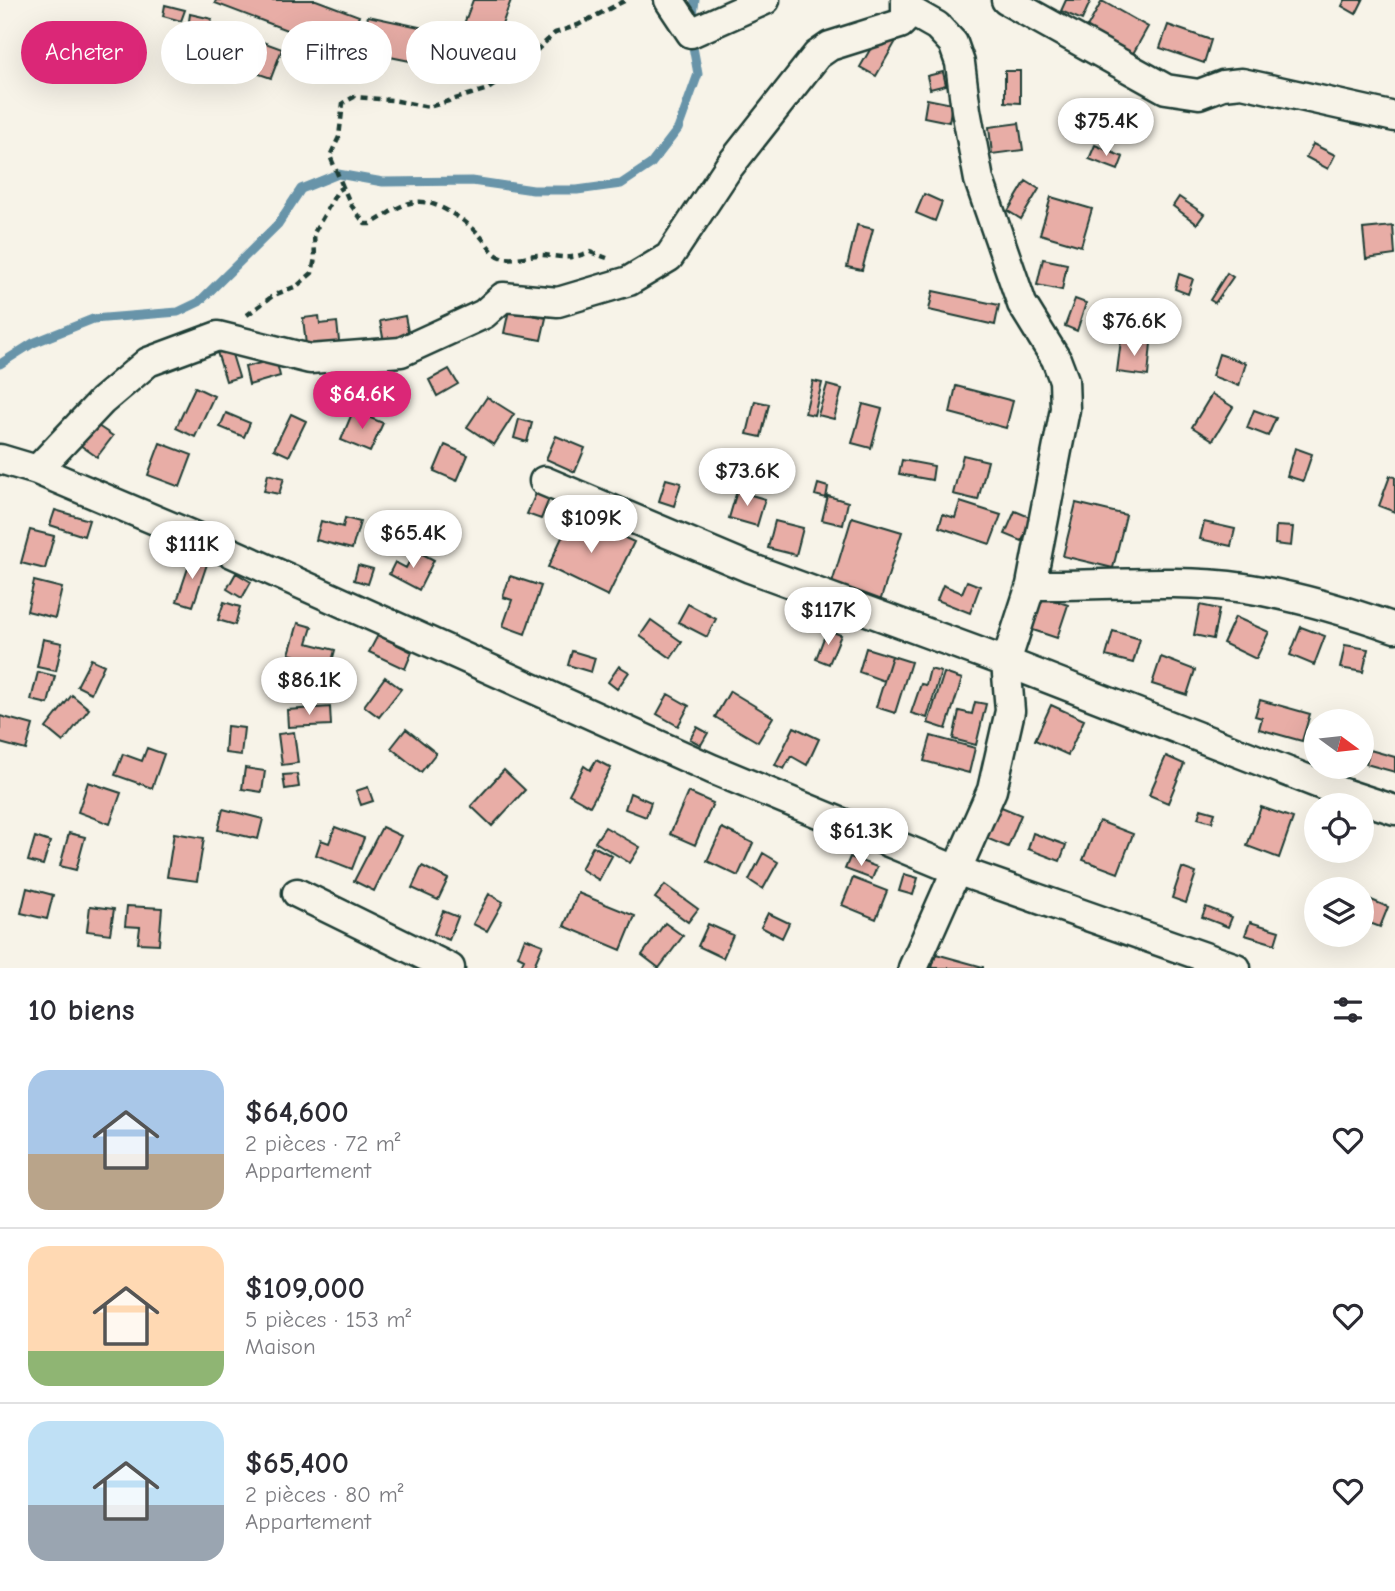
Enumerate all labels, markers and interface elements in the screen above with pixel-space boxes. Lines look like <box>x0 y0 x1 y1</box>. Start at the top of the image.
chip: Acheter <box>21 21 147 84</box>
chip: Louer <box>161 21 267 84</box>
chip: Filtres <box>281 21 392 84</box>
chip: Nouveau <box>406 21 541 84</box>
pin: $75.4K <box>1049 99 1163 158</box>
text: $75.4K <box>1074 107 1138 134</box>
pin: $76.6K <box>1077 298 1191 358</box>
text: $76.6K <box>1102 307 1166 334</box>
pin: $64.6K <box>305 372 419 431</box>
text: $64.6K <box>329 380 395 407</box>
pin: $73.6K <box>690 448 804 508</box>
text: $73.6K <box>715 457 779 484</box>
pin: $109K <box>542 496 640 555</box>
text: $109K <box>560 504 622 531</box>
pin: $65.4K <box>356 510 470 570</box>
text: $65.4K <box>380 519 446 546</box>
pin: $111K <box>143 522 241 581</box>
text: $111K <box>165 530 219 557</box>
pin: $117K <box>779 588 877 647</box>
text: $117K <box>800 596 856 623</box>
pin: $86.1K <box>252 658 366 717</box>
text: $86.1K <box>277 666 341 693</box>
north arrow <box>1304 709 1374 779</box>
map controls <box>1304 709 1374 947</box>
button: locate <box>1304 793 1374 863</box>
pin: $61.3K <box>804 808 918 868</box>
text: $61.3K <box>829 817 893 844</box>
button: layers <box>1304 877 1374 947</box>
icon: filters <box>1329 991 1367 1029</box>
text: 10 biens <box>28 993 134 1028</box>
text: $64,600 <box>245 1095 349 1130</box>
icon: home <box>84 1098 168 1182</box>
icon: heart <box>1329 1121 1367 1159</box>
text: 2 pièces · 72 m² <box>245 1130 401 1157</box>
text: Appartement <box>245 1157 371 1184</box>
text: $109,000 <box>245 1271 365 1306</box>
icon: home <box>84 1274 168 1358</box>
icon: heart <box>1329 1297 1367 1335</box>
text: 5 pièces · 153 m² <box>245 1306 411 1333</box>
text: Maison <box>245 1333 316 1360</box>
text: $65,400 <box>245 1446 349 1481</box>
icon: home <box>84 1449 168 1533</box>
icon: heart <box>1329 1472 1367 1510</box>
text: 2 pièces · 80 m² <box>245 1481 404 1508</box>
text: Appartement <box>245 1508 371 1535</box>

